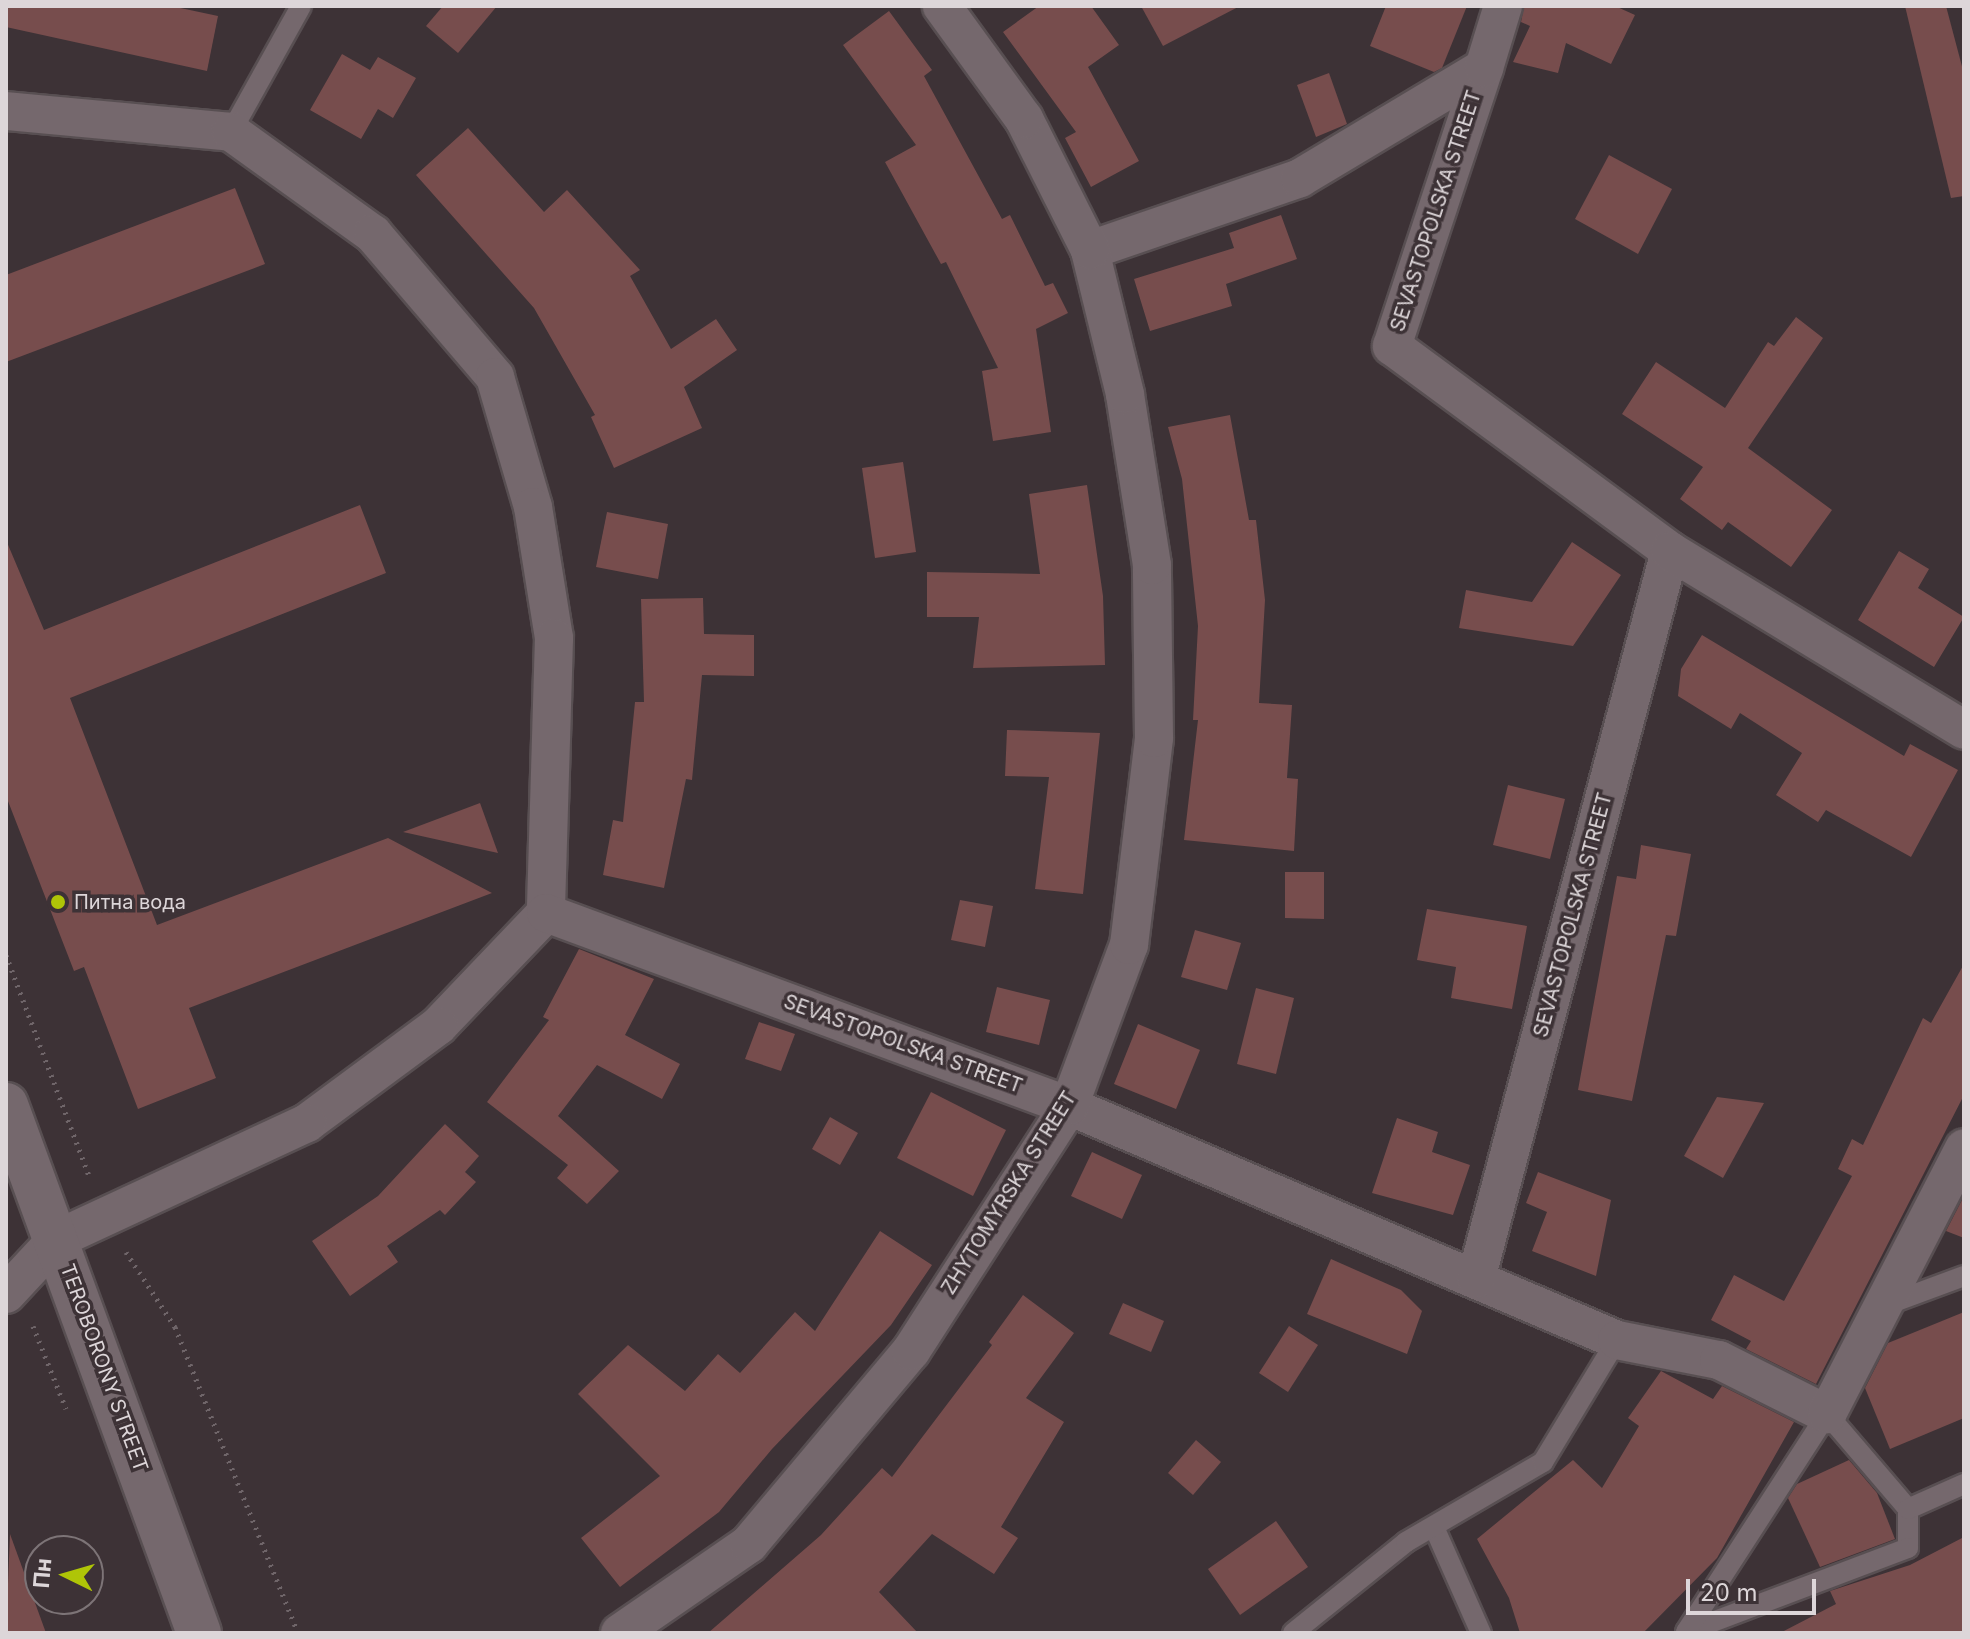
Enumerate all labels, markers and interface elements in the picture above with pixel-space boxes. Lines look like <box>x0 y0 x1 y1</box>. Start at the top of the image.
street label: SEVASTOPOLSKA STREET <box>1386 87 1486 335</box>
street label: SEVASTOPOLSKA STREET <box>1529 790 1617 1040</box>
place label: Питна вода <box>74 890 186 914</box>
marker: Питна вода <box>49 893 67 911</box>
street label: SEVASTOPOLSKA STREET <box>780 990 1026 1098</box>
street label: ZHYTOMYRSKA STREET <box>937 1087 1081 1299</box>
street label: TEROBORONY STREET <box>55 1261 153 1475</box>
north arrow <box>24 1535 104 1615</box>
text: Пн <box>28 1557 56 1589</box>
scale bar <box>1690 1563 1820 1613</box>
text: 20 m <box>1700 1578 1758 1607</box>

